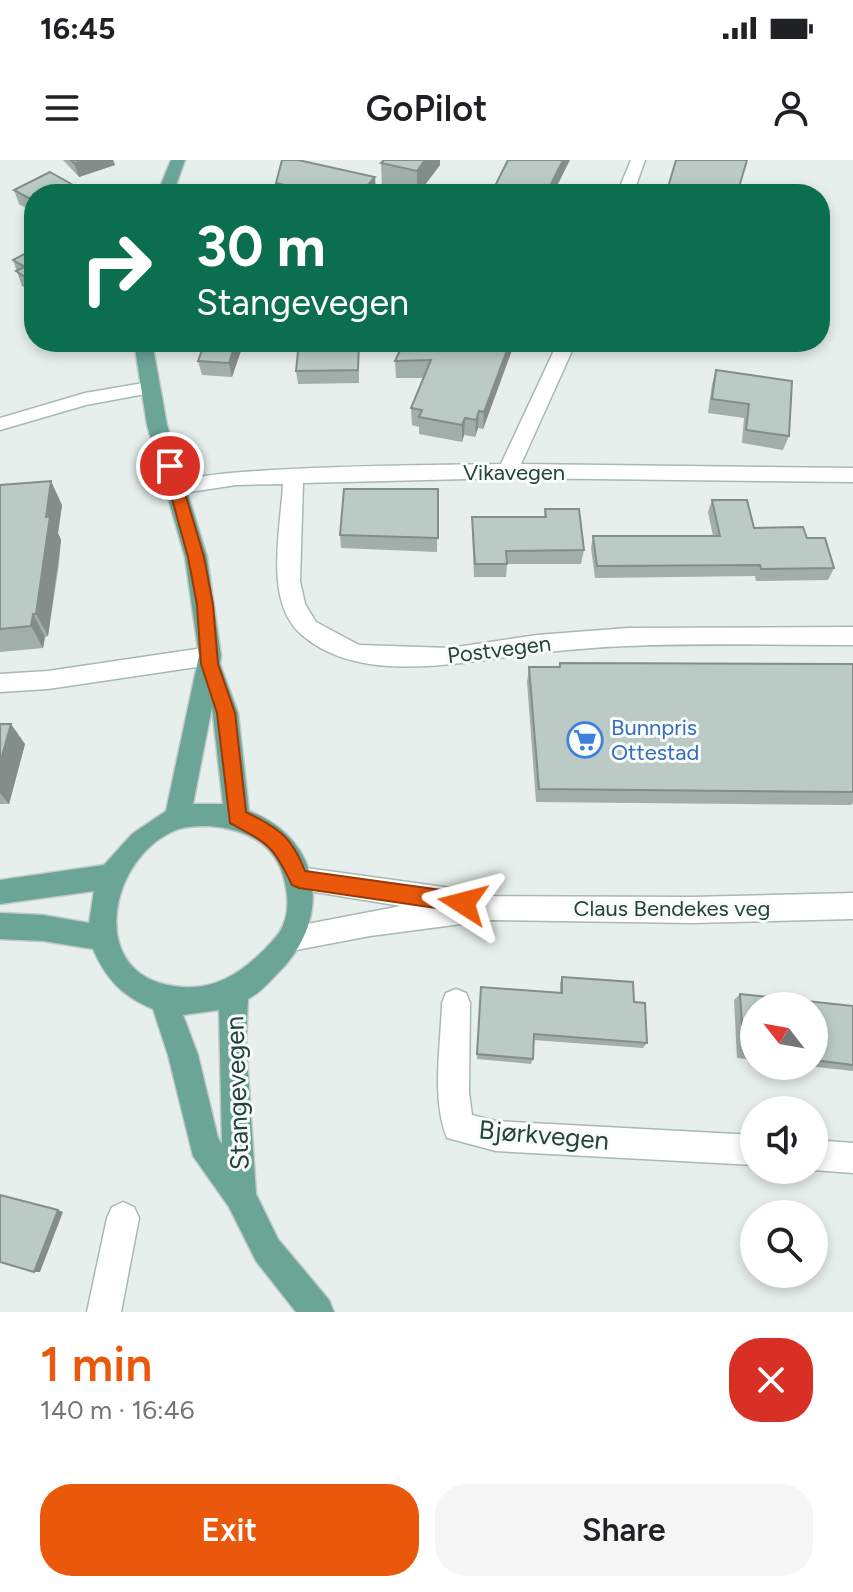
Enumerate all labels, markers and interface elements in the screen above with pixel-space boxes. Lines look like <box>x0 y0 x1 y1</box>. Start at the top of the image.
text: 16:45 <box>40 10 116 47</box>
icon: menu <box>40 86 84 130</box>
icon: person <box>769 86 813 130</box>
text: GoPilot <box>366 87 487 130</box>
text: 30 m <box>196 213 326 280</box>
icon: right <box>64 216 168 320</box>
text: Stangevegen <box>196 281 409 324</box>
pin <box>136 432 204 500</box>
icon: arrive <box>148 444 192 488</box>
street label: Vikavegen <box>463 459 565 486</box>
street label: Postvegen <box>446 630 552 669</box>
place label: Bunnpris Ottestad <box>611 714 699 766</box>
supermarket icon: Bunnpris Ottestad <box>566 721 604 759</box>
position arrow <box>421 861 505 945</box>
street label: Claus Bendekes veg <box>574 895 770 922</box>
north arrow <box>740 992 828 1080</box>
map controls <box>740 992 828 1288</box>
street label: Stangevegen <box>218 1015 256 1171</box>
button: sound <box>740 1096 828 1184</box>
street label: Bjørkvegen <box>477 1113 611 1157</box>
button: search <box>740 1200 828 1288</box>
text: 1 min <box>40 1335 152 1393</box>
button: close <box>729 1338 813 1422</box>
text: 140 m · 16:46 <box>40 1394 194 1426</box>
button: Exit <box>40 1484 419 1576</box>
button: Share <box>435 1484 813 1576</box>

